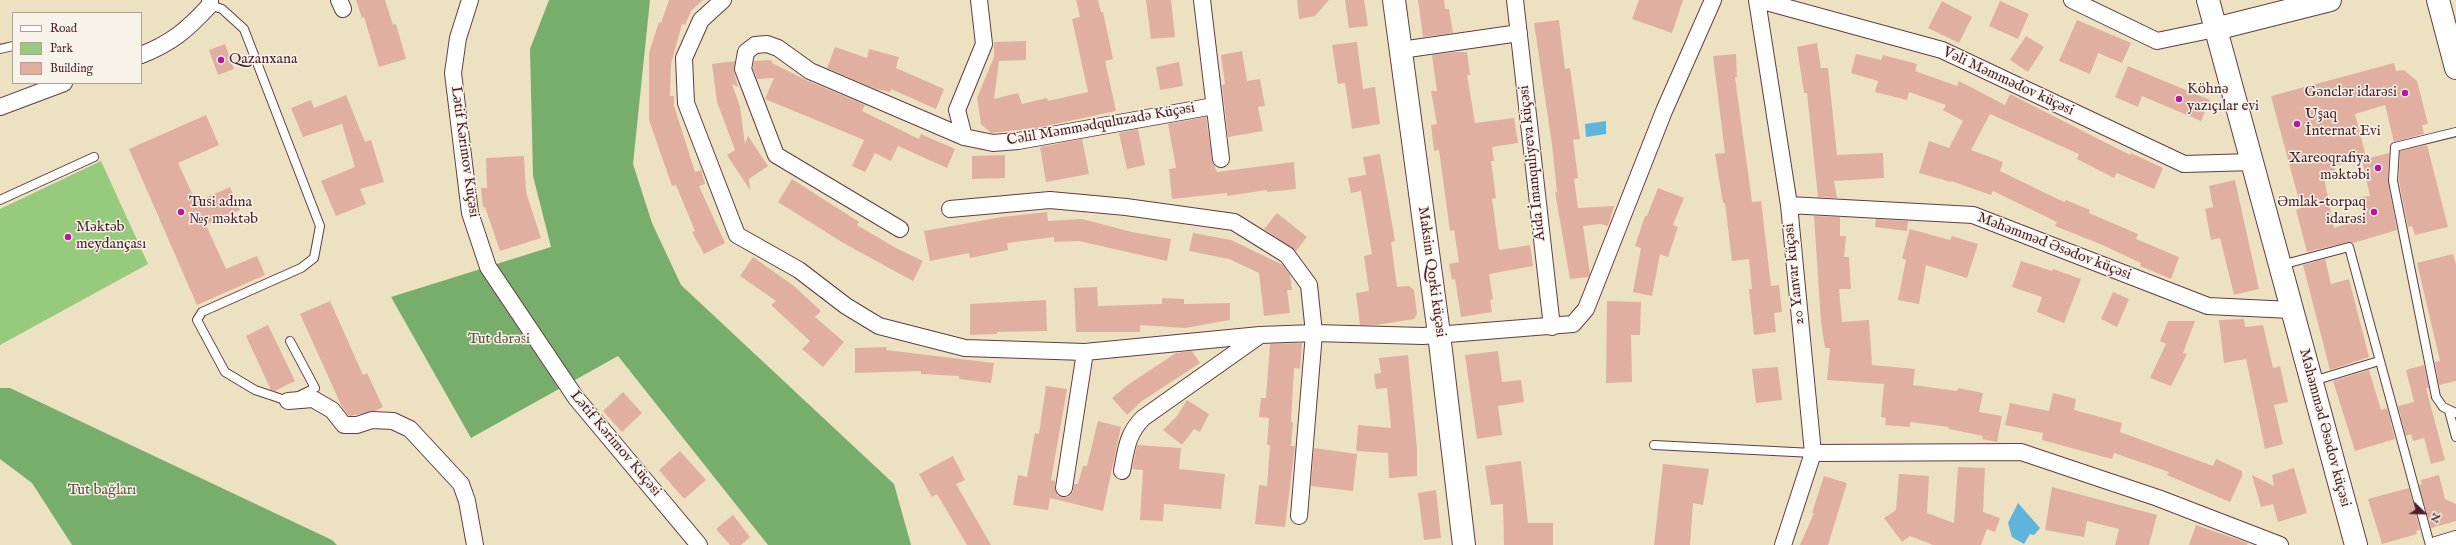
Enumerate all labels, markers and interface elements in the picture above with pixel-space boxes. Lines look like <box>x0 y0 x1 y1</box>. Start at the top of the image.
legend <box>12 12 142 84</box>
text: Road <box>50 21 77 36</box>
text: Park <box>50 41 73 56</box>
street label: Vəli Məmmədov küçəsi <box>1940 44 2076 120</box>
place label: Qazanxana <box>229 51 297 69</box>
marker: Qazanxana <box>216 55 226 65</box>
text: Building <box>50 61 93 76</box>
place label: Köhnə yazıçılar evi <box>2187 81 2259 116</box>
street label: Aida İmanquliyeva küçəsi <box>1516 84 1550 242</box>
place label: Gənclər idarəsi <box>2305 84 2397 102</box>
street label: Lətif Kərimov Küçəsi <box>446 85 482 219</box>
marker: Gənclər idarəsi <box>2400 88 2410 98</box>
marker: Köhnə yazıçılar evi <box>2174 94 2184 104</box>
street label: Cəlil Məmmədquluzadə Küçəsi <box>1005 100 1197 150</box>
place label: Uşaq İnternat Evi <box>2305 106 2381 141</box>
marker: Uşaq İnternat Evi <box>2292 119 2302 129</box>
place label: Xareoqrafiya məktəbi <box>2289 150 2370 185</box>
marker: Xareoqrafiya məktəbi <box>2373 163 2383 173</box>
place label: Tusi adına №5 məktəb <box>189 194 258 229</box>
place label: Əmlak-torpaq idarəsi <box>2277 194 2366 229</box>
street label: Maksim Qorki küçəsi <box>1413 205 1449 339</box>
marker: Tusi adına №5 məktəb <box>176 207 186 217</box>
marker: Əmlak-torpaq idarəsi <box>2369 207 2379 217</box>
street label: Məhəmməd Əsədov küçəsi <box>1975 209 2133 285</box>
place label: Məktəb meydançası <box>76 219 146 254</box>
street label: 20 Yanvar küçəsi <box>1781 222 1809 326</box>
marker: Məktəb meydançası <box>63 232 73 242</box>
park label: Tut dərəsi <box>468 331 530 349</box>
street label: Məhəmməd Əsədov küçəsi <box>2294 347 2354 509</box>
street label: Lətif Kərimov Küçəsi <box>565 387 665 501</box>
park label: Tut bağları <box>68 482 136 500</box>
north arrow <box>2404 493 2444 533</box>
text: N <box>2427 511 2443 525</box>

